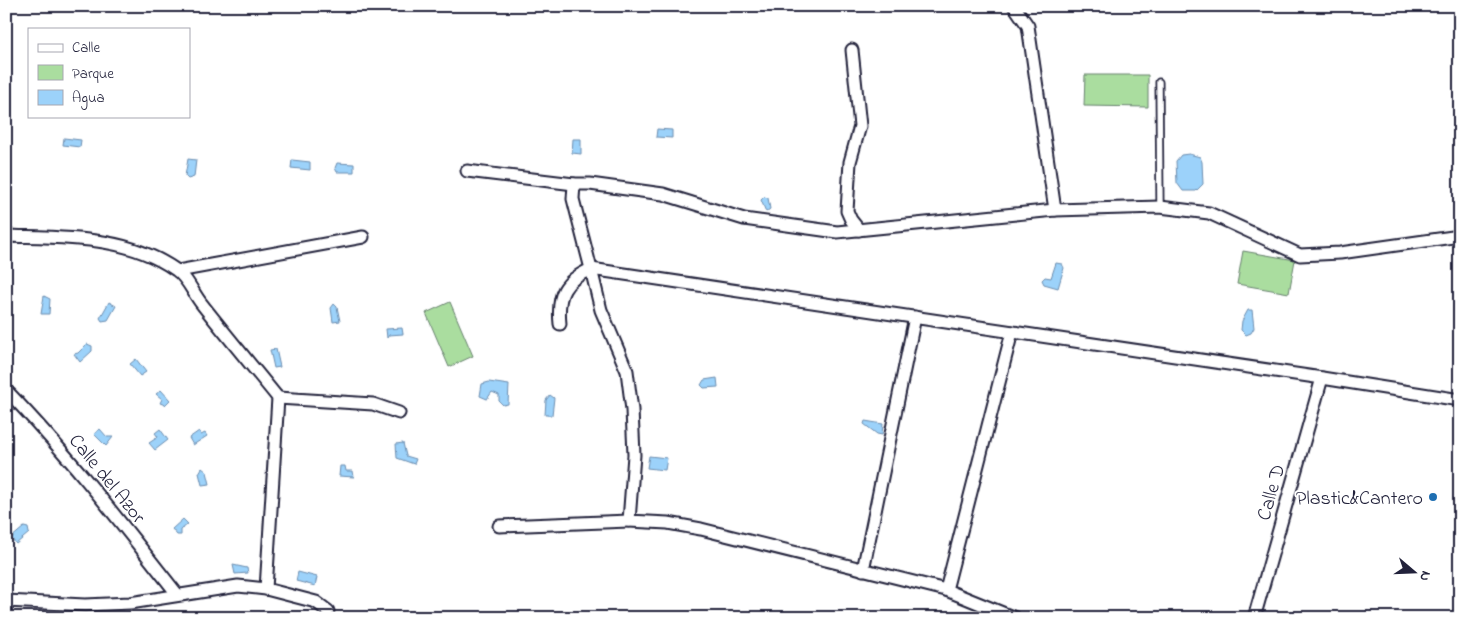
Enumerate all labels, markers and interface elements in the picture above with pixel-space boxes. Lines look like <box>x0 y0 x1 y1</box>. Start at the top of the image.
legend <box>28 28 190 118</box>
text: Calle <box>72 37 100 59</box>
text: Parque <box>72 63 114 85</box>
text: Agua <box>72 87 105 110</box>
street label: Calle del Azor <box>61 428 152 531</box>
street label: Calle D <box>1251 461 1294 524</box>
place label: Plastic&Cantero <box>1296 485 1423 514</box>
marker: Plastic&Cantero <box>1427 491 1439 503</box>
north arrow <box>1388 546 1438 596</box>
text: N <box>1413 568 1436 584</box>

